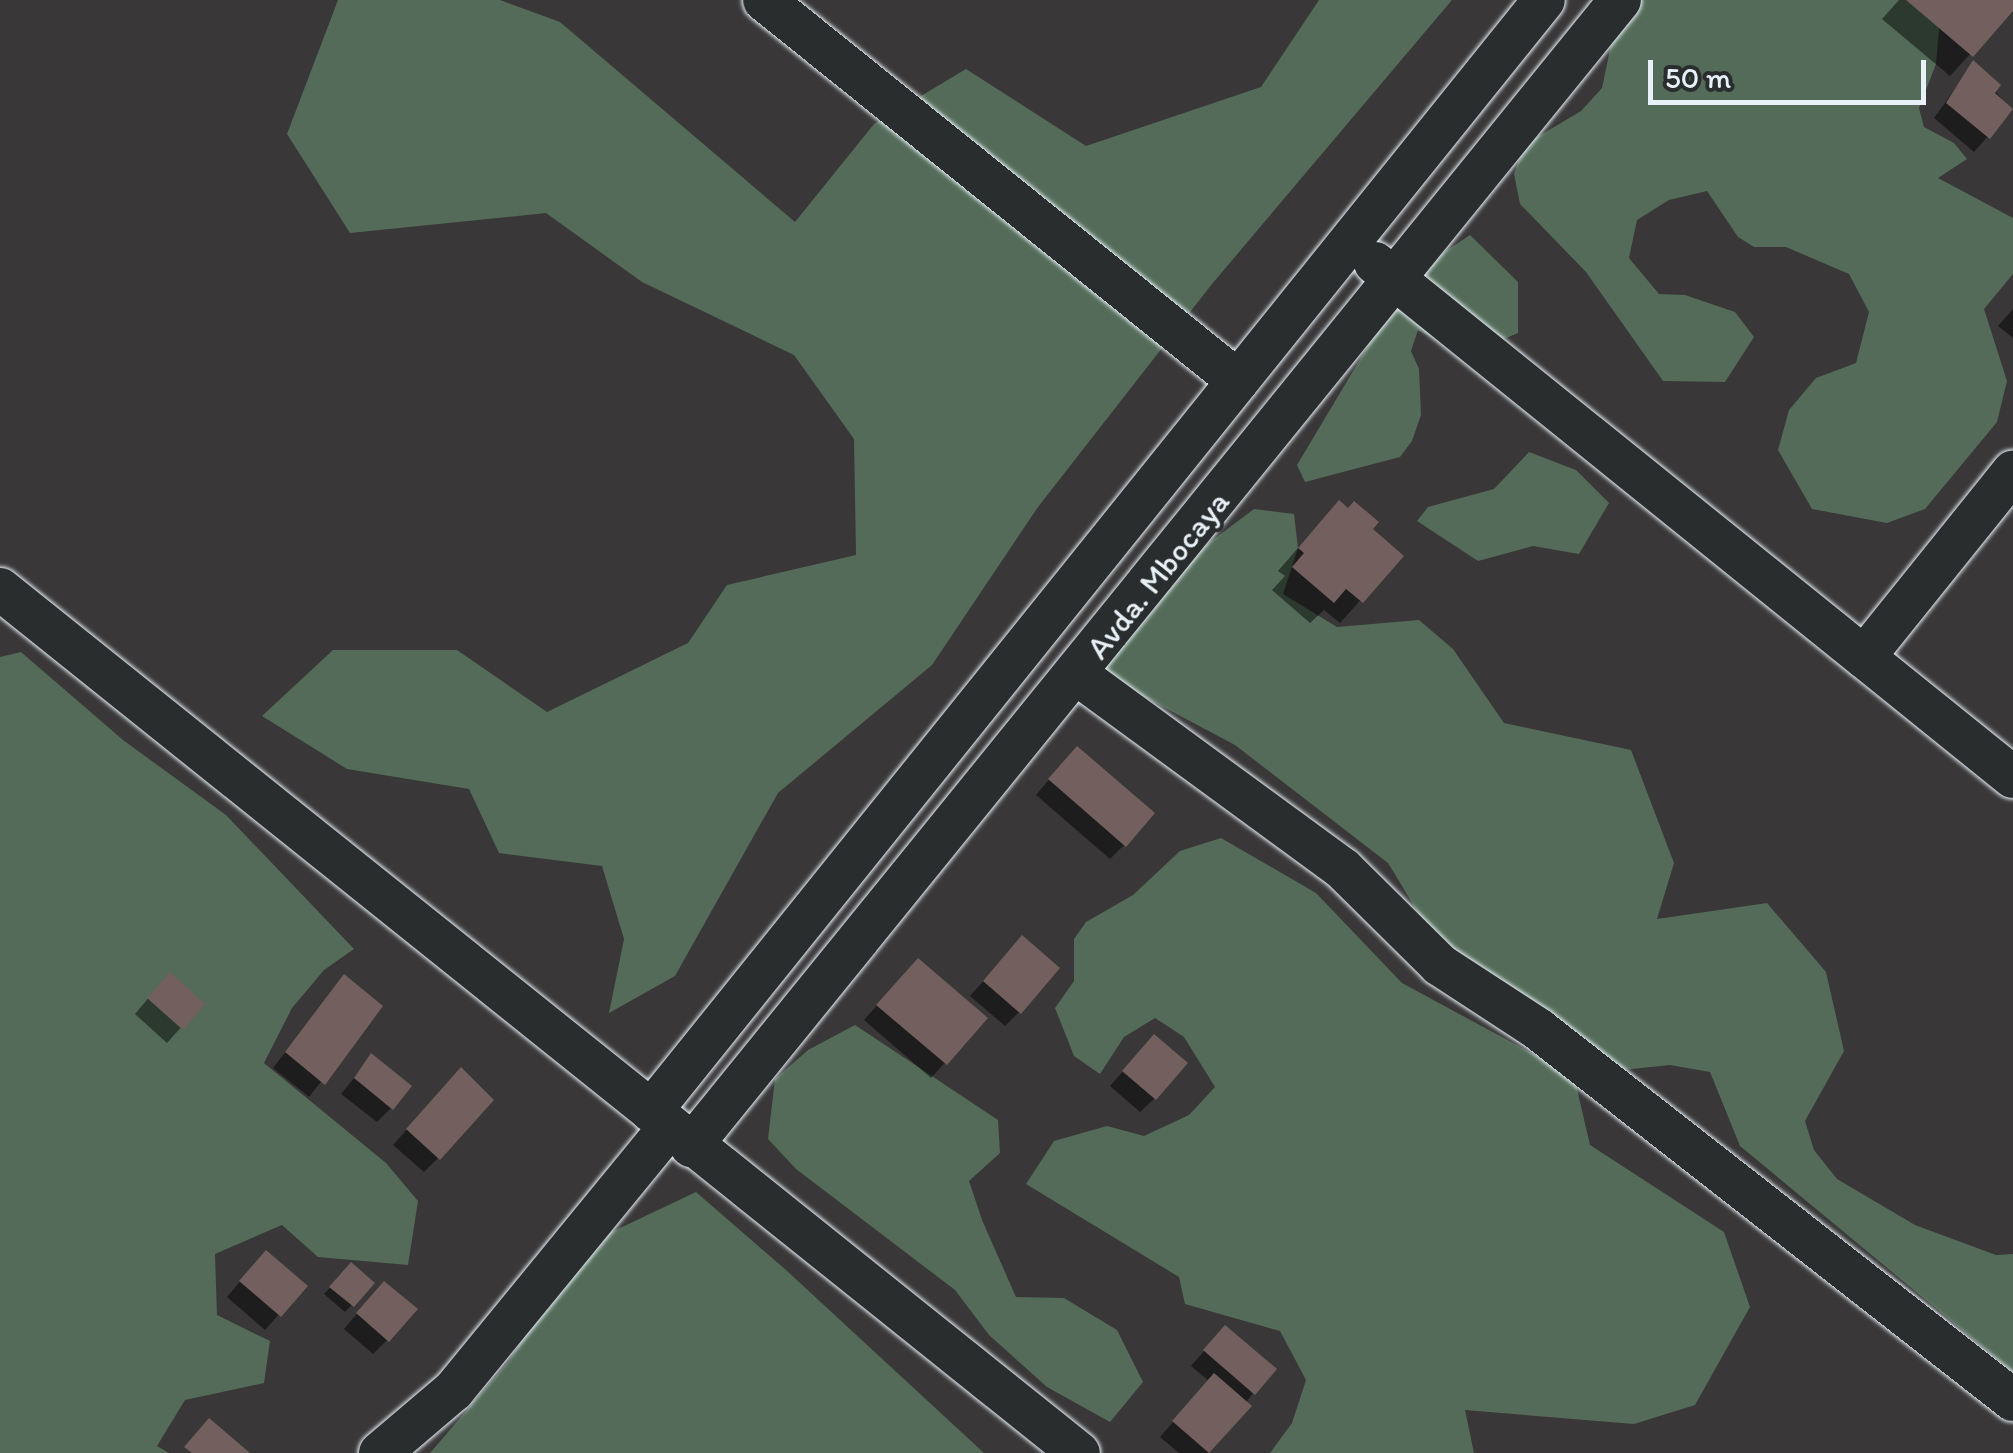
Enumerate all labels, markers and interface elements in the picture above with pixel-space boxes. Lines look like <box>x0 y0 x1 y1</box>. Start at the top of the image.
scale bar <box>1653 40 1930 102</box>
text: 50 m <box>1665 59 1731 96</box>
street label: Avda. Mbocaya <box>1079 484 1237 666</box>

